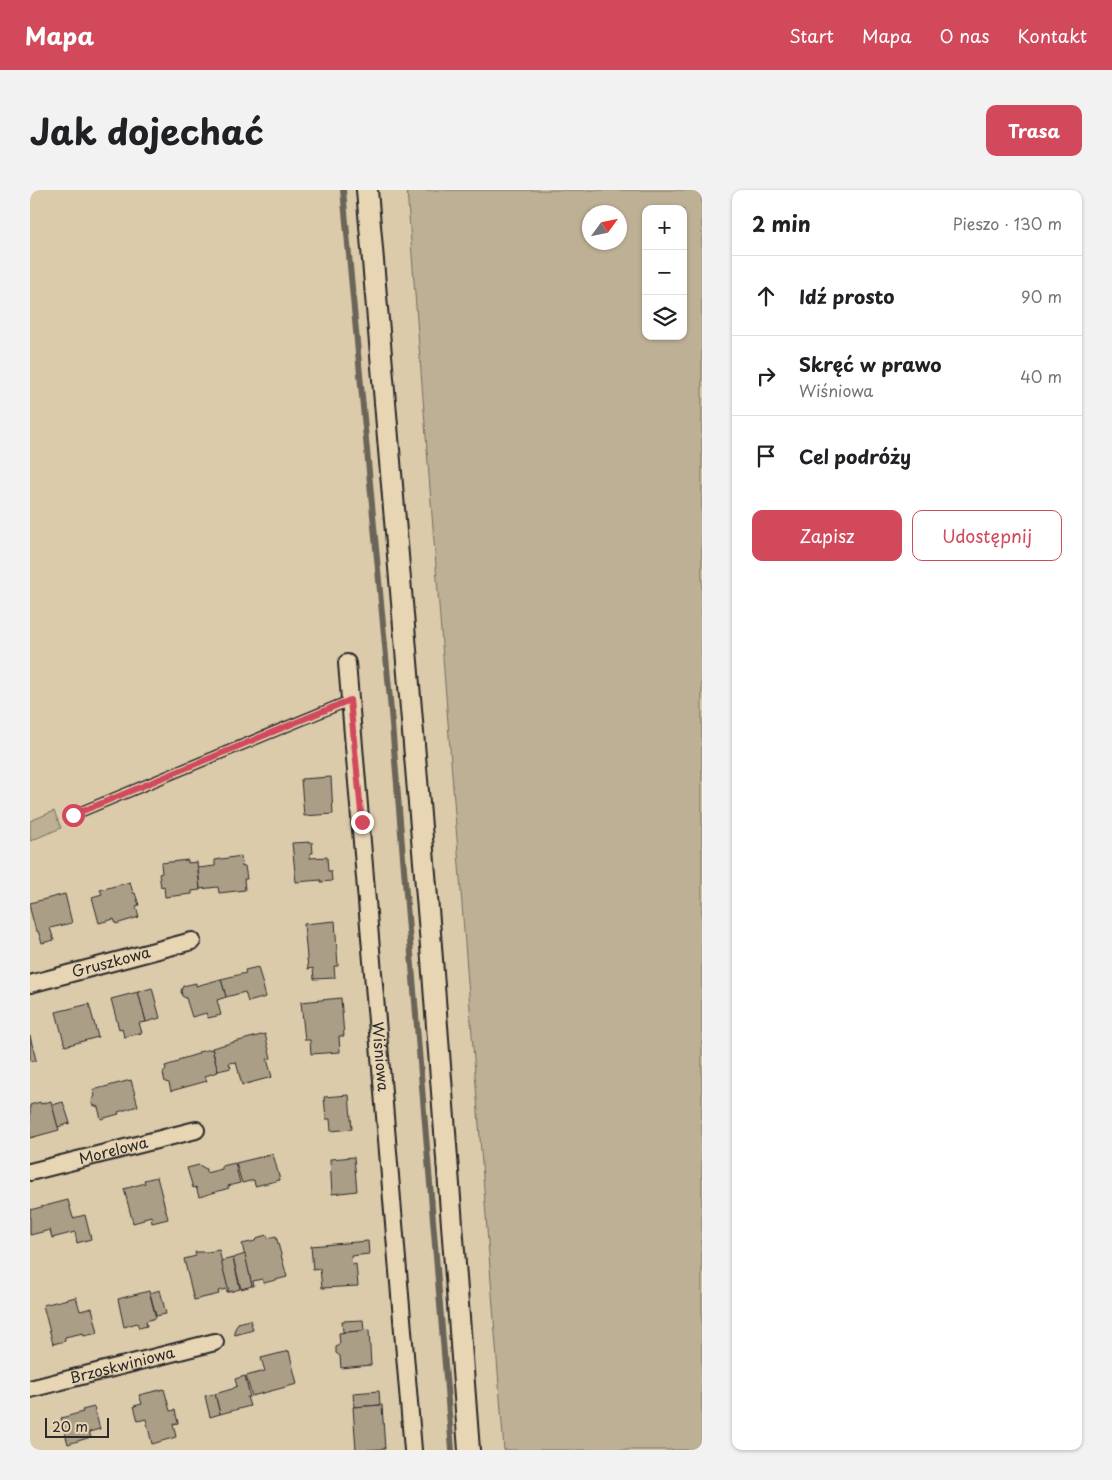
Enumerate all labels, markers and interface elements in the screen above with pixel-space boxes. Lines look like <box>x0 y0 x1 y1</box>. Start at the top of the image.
text: Mapa <box>25 17 94 53</box>
text: Start <box>789 22 834 49</box>
text: Mapa <box>862 22 911 49</box>
text: O nas <box>939 22 989 49</box>
text: Kontakt <box>1017 22 1087 49</box>
text: Jak dojechać <box>30 104 264 157</box>
button: Trasa <box>986 105 1082 156</box>
north arrow <box>582 205 627 250</box>
map controls <box>642 205 687 340</box>
button: + <box>642 205 687 250</box>
text: 2 min <box>752 207 811 239</box>
text: Pieszo · 130 m <box>953 211 1062 235</box>
button: − <box>642 250 687 295</box>
icon: ahead <box>752 282 780 310</box>
text: Idź prosto <box>799 282 895 310</box>
text: 90 m <box>1021 284 1062 308</box>
button: layers <box>642 295 687 340</box>
text: Skręć w prawo <box>799 350 942 378</box>
icon: right <box>752 362 780 390</box>
text: 40 m <box>1020 364 1062 388</box>
text: Wiśniowa <box>799 378 873 402</box>
icon: arrive <box>752 442 780 470</box>
text: Cel podróży <box>799 442 911 470</box>
button: Zapisz <box>752 510 902 561</box>
button: Udostępnij <box>912 510 1062 561</box>
route start <box>62 804 85 827</box>
route end <box>351 811 374 834</box>
street label: Gruszkowa <box>69 939 153 982</box>
street label: Wiśniowa <box>367 1021 396 1093</box>
street label: Morelowa <box>76 1129 151 1169</box>
street label: Brzoskwiniowa <box>67 1340 178 1389</box>
scale bar <box>45 1415 109 1438</box>
text: 20 m <box>52 1416 88 1437</box>

